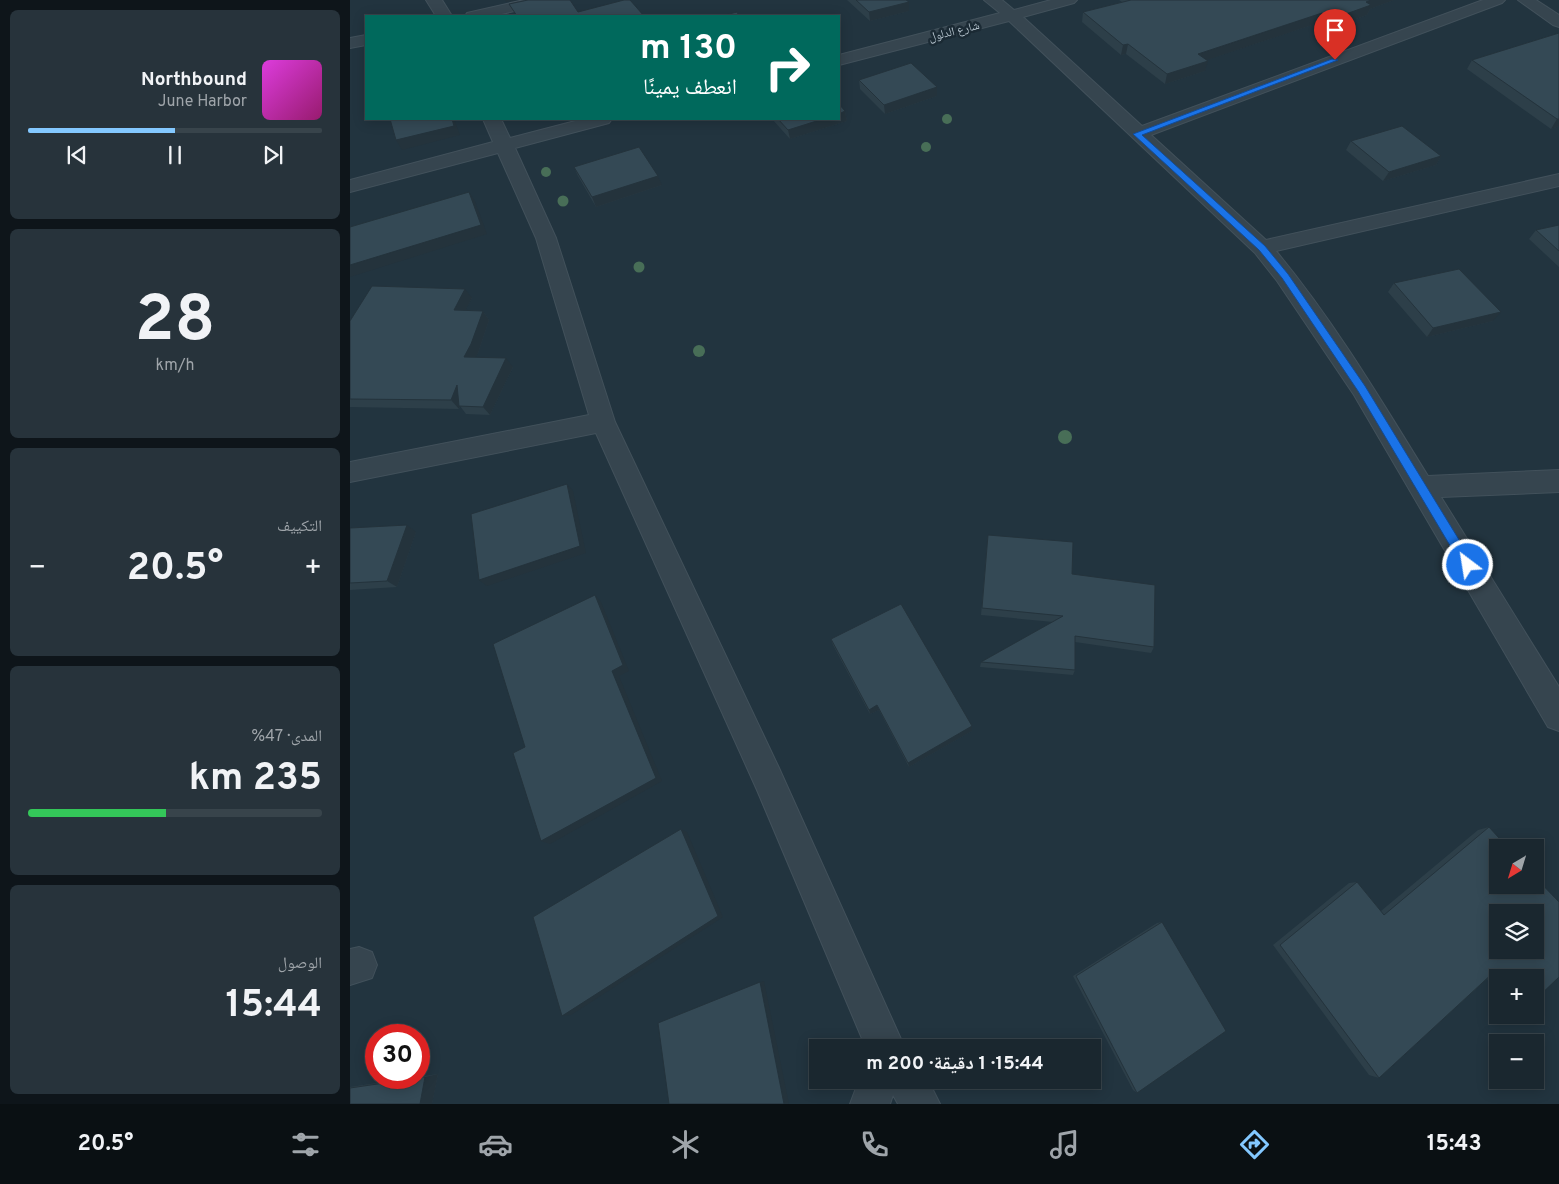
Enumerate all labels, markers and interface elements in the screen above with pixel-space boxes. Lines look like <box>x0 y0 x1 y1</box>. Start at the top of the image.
pin <box>1314 9 1356 60</box>
icon: arrive <box>1321 16 1349 44</box>
street label: شارع الدلول <box>927 18 982 46</box>
text: 130 m <box>640 27 737 71</box>
icon: right <box>755 35 820 100</box>
text: Northbound <box>141 68 247 92</box>
text: انعطف يمينًا <box>643 75 737 102</box>
text: June Harbor <box>158 92 247 112</box>
icon: previous <box>63 141 91 169</box>
icon: pause <box>161 141 189 169</box>
icon: next <box>259 141 287 169</box>
text: 28 <box>135 282 215 364</box>
text: km/h <box>156 356 194 376</box>
text: التكييف <box>277 517 322 537</box>
position arrow <box>1441 538 1493 590</box>
text: 20.5° <box>127 545 223 594</box>
text: − <box>28 551 46 587</box>
text: + <box>304 551 322 587</box>
text: المدى · 47% <box>251 727 322 747</box>
text: 235 km <box>189 755 322 804</box>
north arrow <box>1489 839 1544 894</box>
map controls <box>1489 839 1544 1089</box>
button: layers <box>1489 904 1544 959</box>
text: الوصول <box>278 954 322 974</box>
button: + <box>1489 969 1544 1024</box>
text: 15:44 <box>226 982 322 1031</box>
speed limit sign: 30 <box>365 1024 430 1089</box>
button: − <box>1489 1034 1544 1089</box>
text: 15:44 · 1 دقيقة · 200 m <box>866 1052 1044 1076</box>
icon: filters <box>288 1127 323 1162</box>
icon: car <box>478 1127 513 1162</box>
icon: climate <box>668 1127 703 1162</box>
icon: phone <box>857 1127 892 1162</box>
icon: music <box>1047 1127 1082 1162</box>
icon: directions <box>1237 1127 1272 1162</box>
text: 20.5° <box>77 1131 133 1158</box>
text: 15:43 <box>1427 1131 1482 1158</box>

